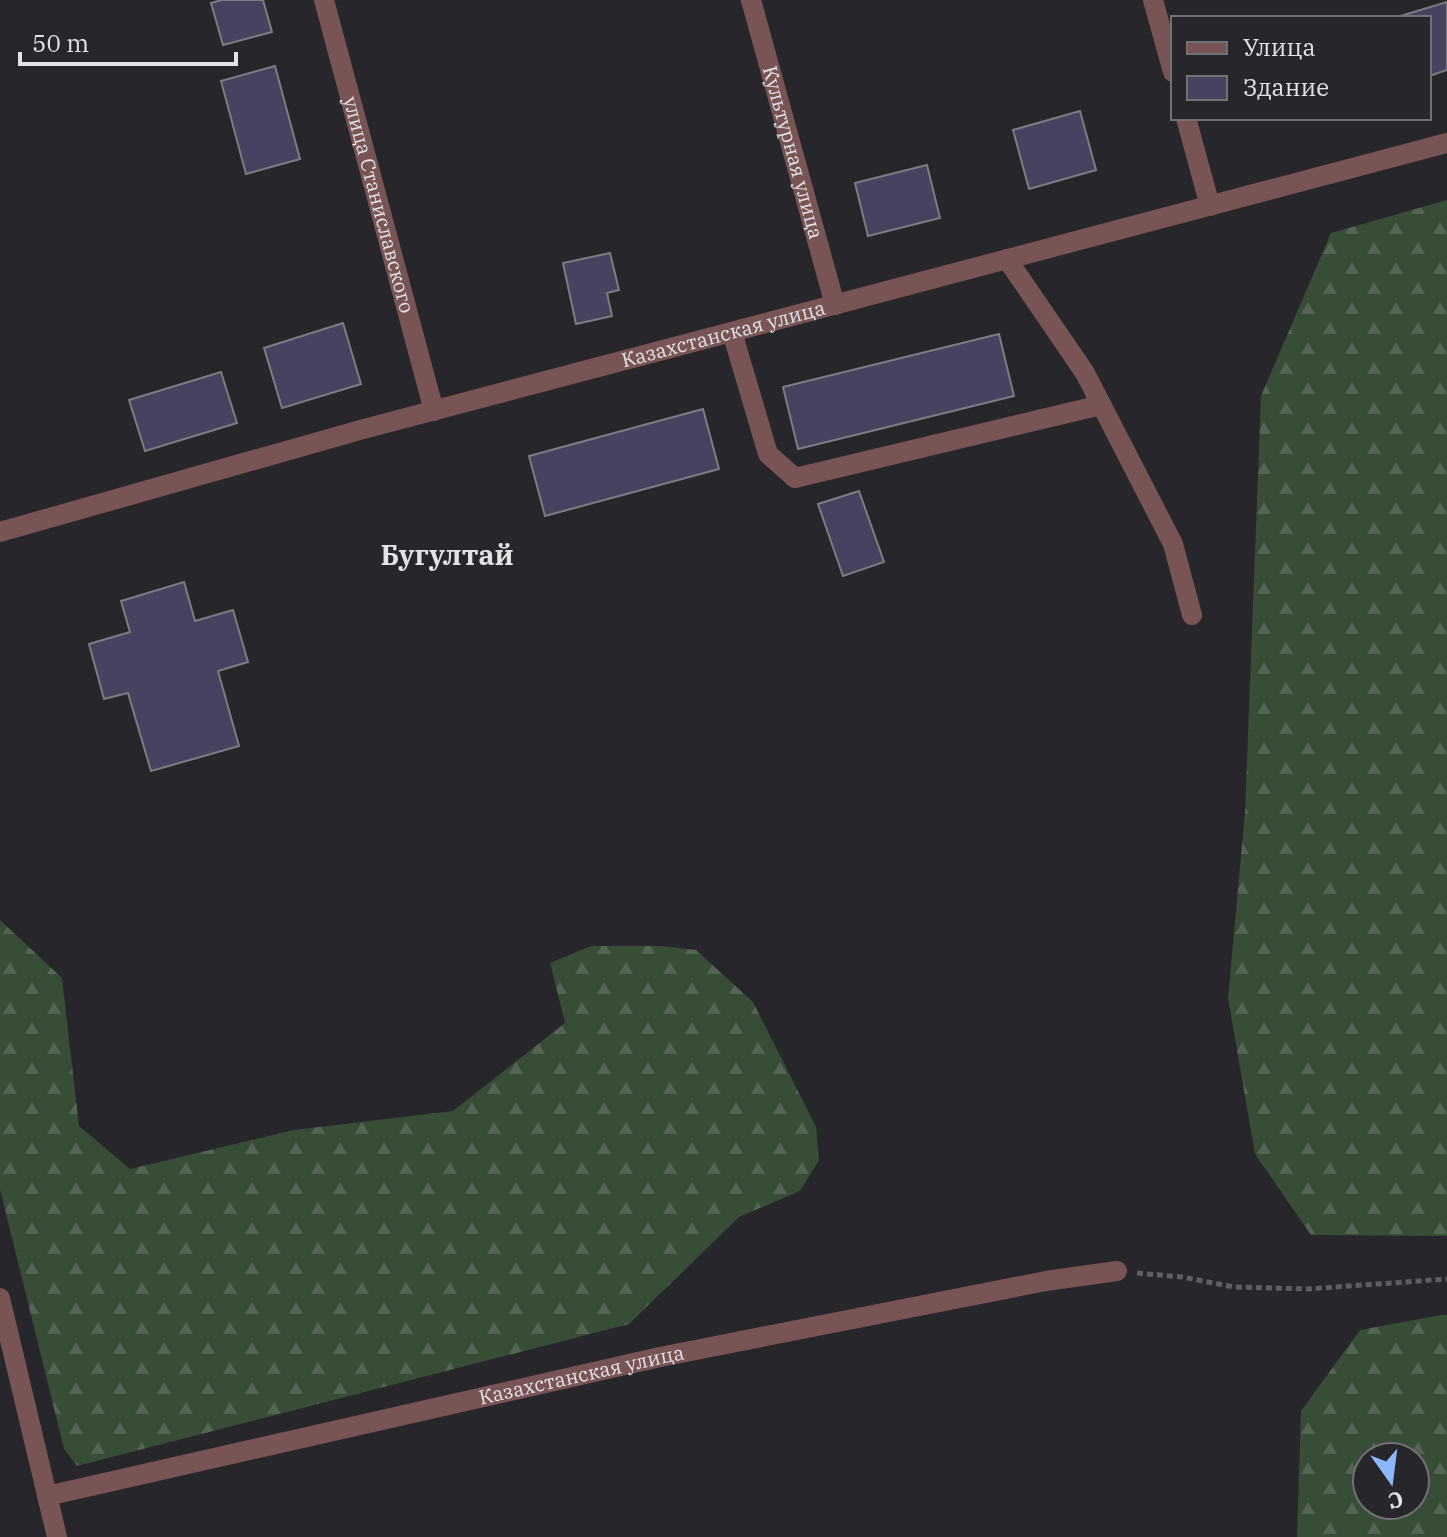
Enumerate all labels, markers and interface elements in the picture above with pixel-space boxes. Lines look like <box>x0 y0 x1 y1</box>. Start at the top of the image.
scale bar <box>20 16 236 66</box>
legend <box>1171 16 1431 120</box>
text: 50 m <box>32 27 89 59</box>
text: Улица <box>1243 31 1316 63</box>
street label: Культурная улица <box>757 63 830 242</box>
text: Здание <box>1243 71 1329 103</box>
street label: улица Станиславского <box>337 93 421 316</box>
street label: Казахстанская улица <box>618 294 828 373</box>
district label: Бугултай <box>380 536 514 573</box>
street label: Казахстанская улица <box>476 1339 686 1411</box>
north arrow <box>1351 1441 1431 1521</box>
text: С <box>1385 1485 1407 1517</box>

